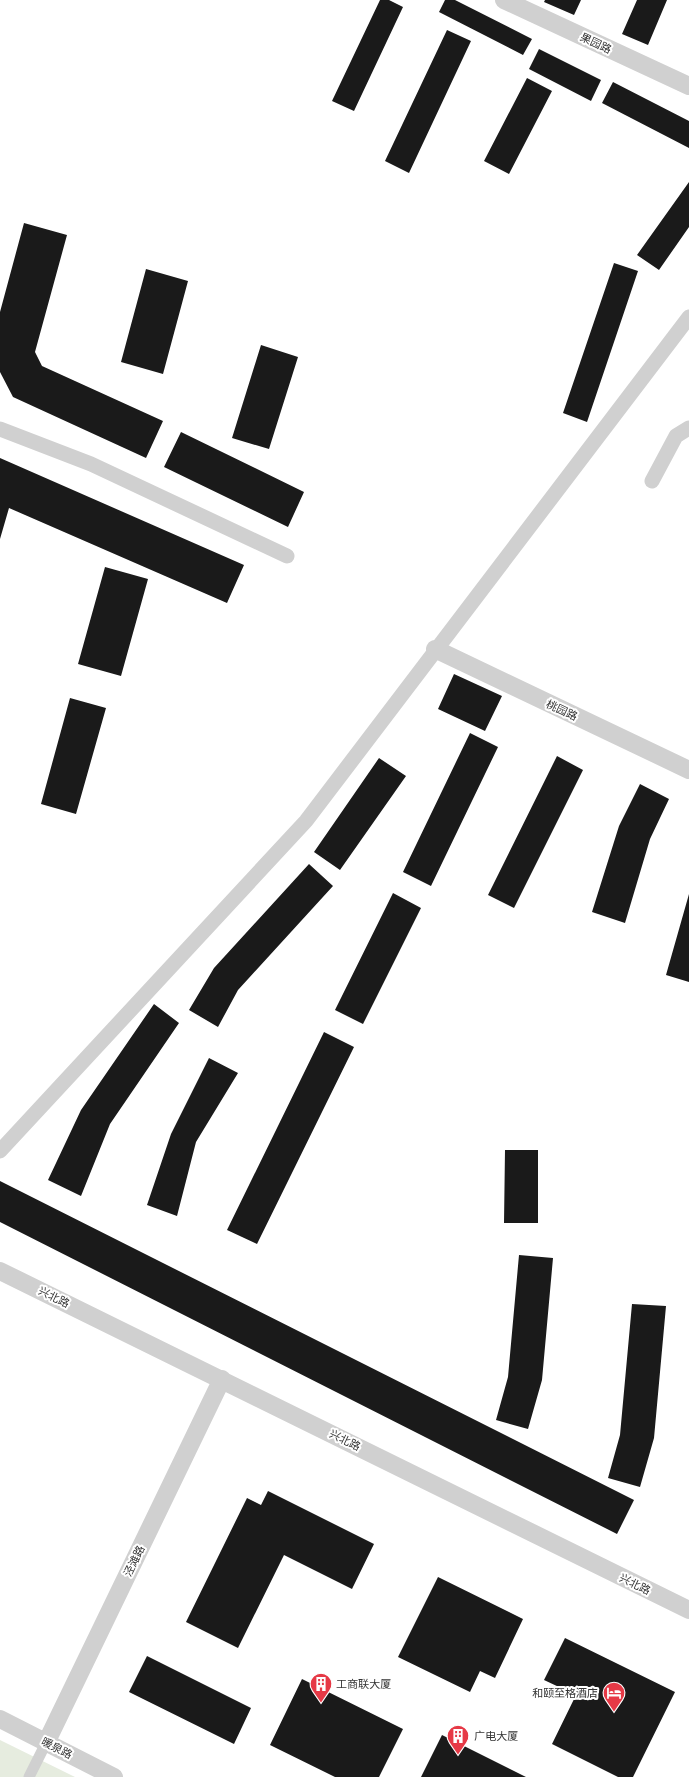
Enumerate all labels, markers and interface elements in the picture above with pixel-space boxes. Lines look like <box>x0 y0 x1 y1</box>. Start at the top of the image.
street label: 果园路 <box>578 30 614 56</box>
street label: 桃园路 <box>544 697 580 723</box>
street label: 兴北路 <box>36 1283 72 1311</box>
street label: 兴北路 <box>327 1426 363 1454</box>
street label: 泾滩路 <box>120 1543 148 1579</box>
street label: 兴北路 <box>617 1570 653 1598</box>
building icon: 工商联大厦 <box>308 1671 334 1704</box>
place label: 工商联大厦 <box>336 1677 391 1691</box>
hotel icon: 和颐至格酒店 <box>601 1680 627 1713</box>
place label: 和颐至格酒店 <box>532 1686 598 1700</box>
building icon: 广电大厦 <box>445 1723 471 1756</box>
place label: 广电大厦 <box>474 1729 518 1743</box>
street label: 暖泉路 <box>39 1734 75 1762</box>

